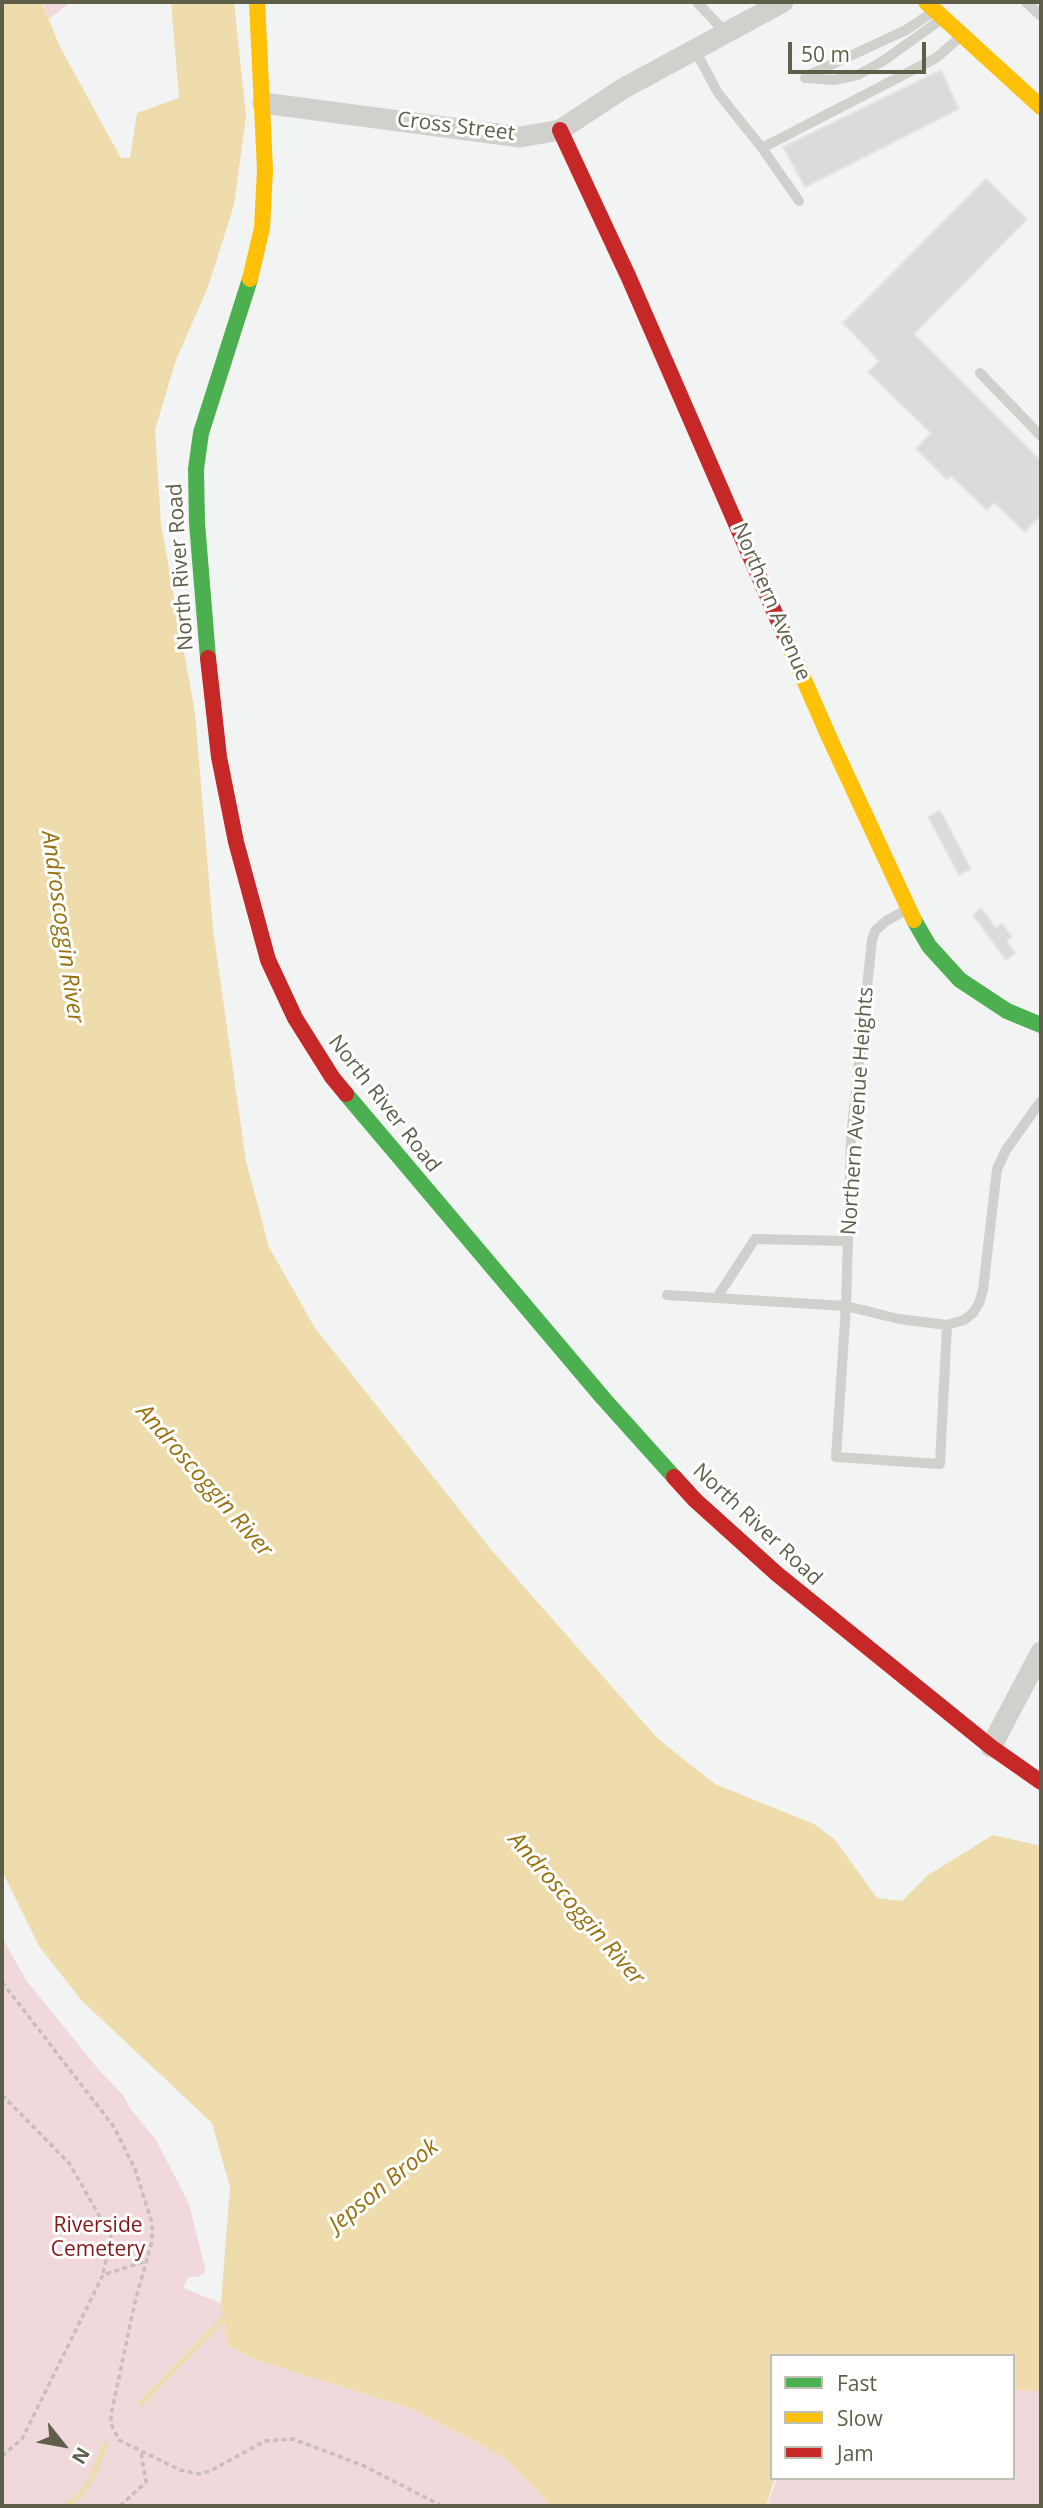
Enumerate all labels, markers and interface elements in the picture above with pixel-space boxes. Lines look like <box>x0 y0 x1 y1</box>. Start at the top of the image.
scale bar <box>791 28 929 72</box>
text: 50 m <box>801 40 850 68</box>
street label: Cross Street <box>396 107 516 147</box>
street label: North River Road <box>163 483 199 651</box>
street label: Northern Avenue <box>726 519 816 685</box>
water label: Androscoggin River <box>35 829 89 1025</box>
street label: Northern Avenue Heights <box>837 986 879 1236</box>
street label: North River Road <box>322 1030 446 1178</box>
water label: Androscoggin River <box>130 1399 278 1563</box>
street label: North River Road <box>687 1459 827 1591</box>
water label: Androscoggin River <box>502 1827 650 1991</box>
water label: Jepson Brook <box>324 2133 444 2239</box>
park label: Riverside Cemetery <box>51 2213 145 2263</box>
legend <box>770 2354 1015 2480</box>
text: Fast <box>837 2369 877 2397</box>
text: Slow <box>837 2404 883 2432</box>
north arrow <box>28 2410 98 2480</box>
text: Jam <box>837 2439 874 2467</box>
text: N <box>66 2442 96 2469</box>

